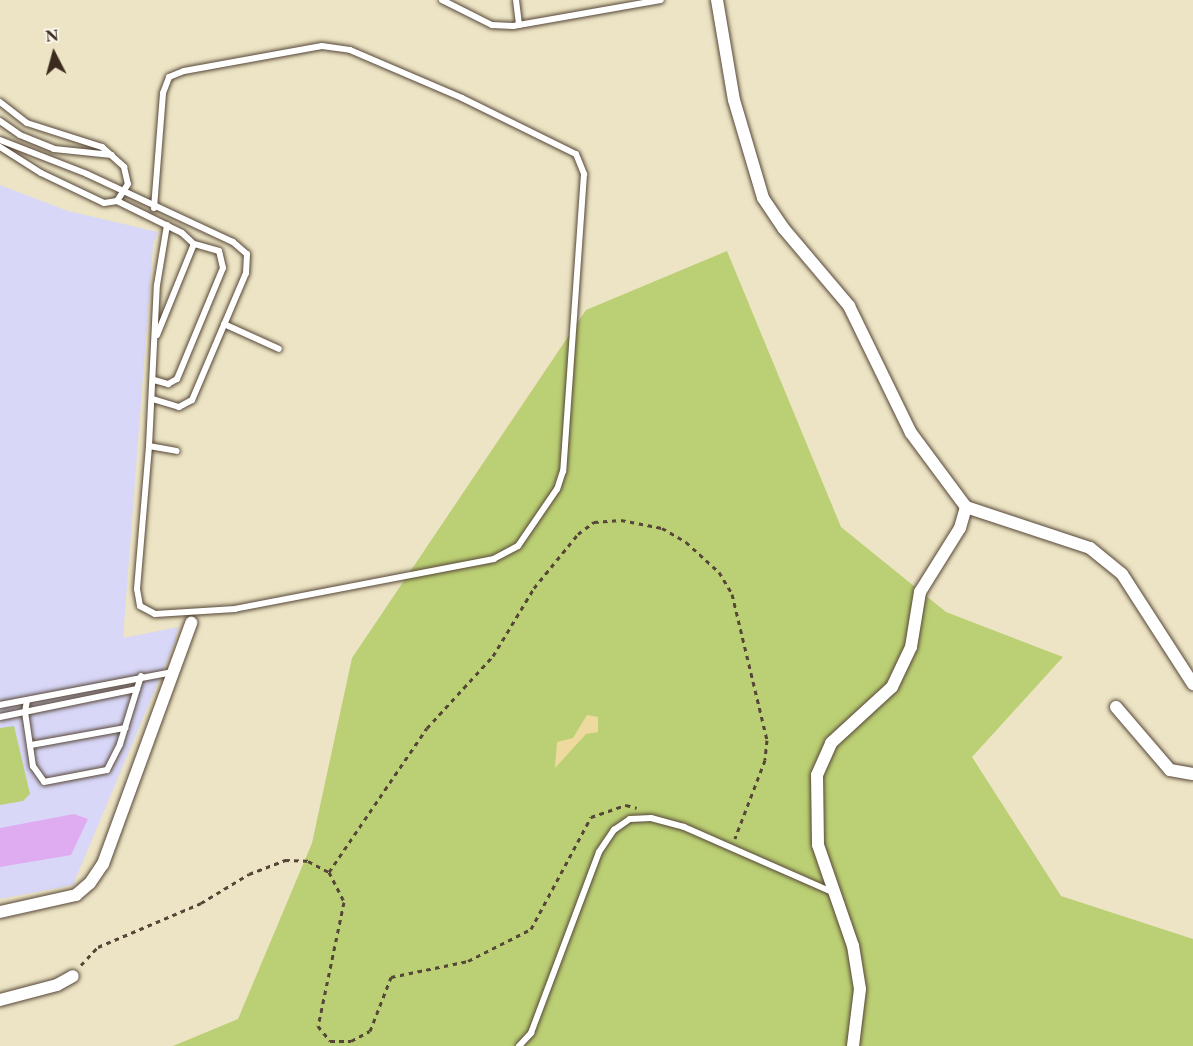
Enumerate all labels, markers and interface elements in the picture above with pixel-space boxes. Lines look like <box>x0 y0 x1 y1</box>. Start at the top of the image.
north arrow <box>24 24 84 84</box>
text: N <box>45 24 60 47</box>

